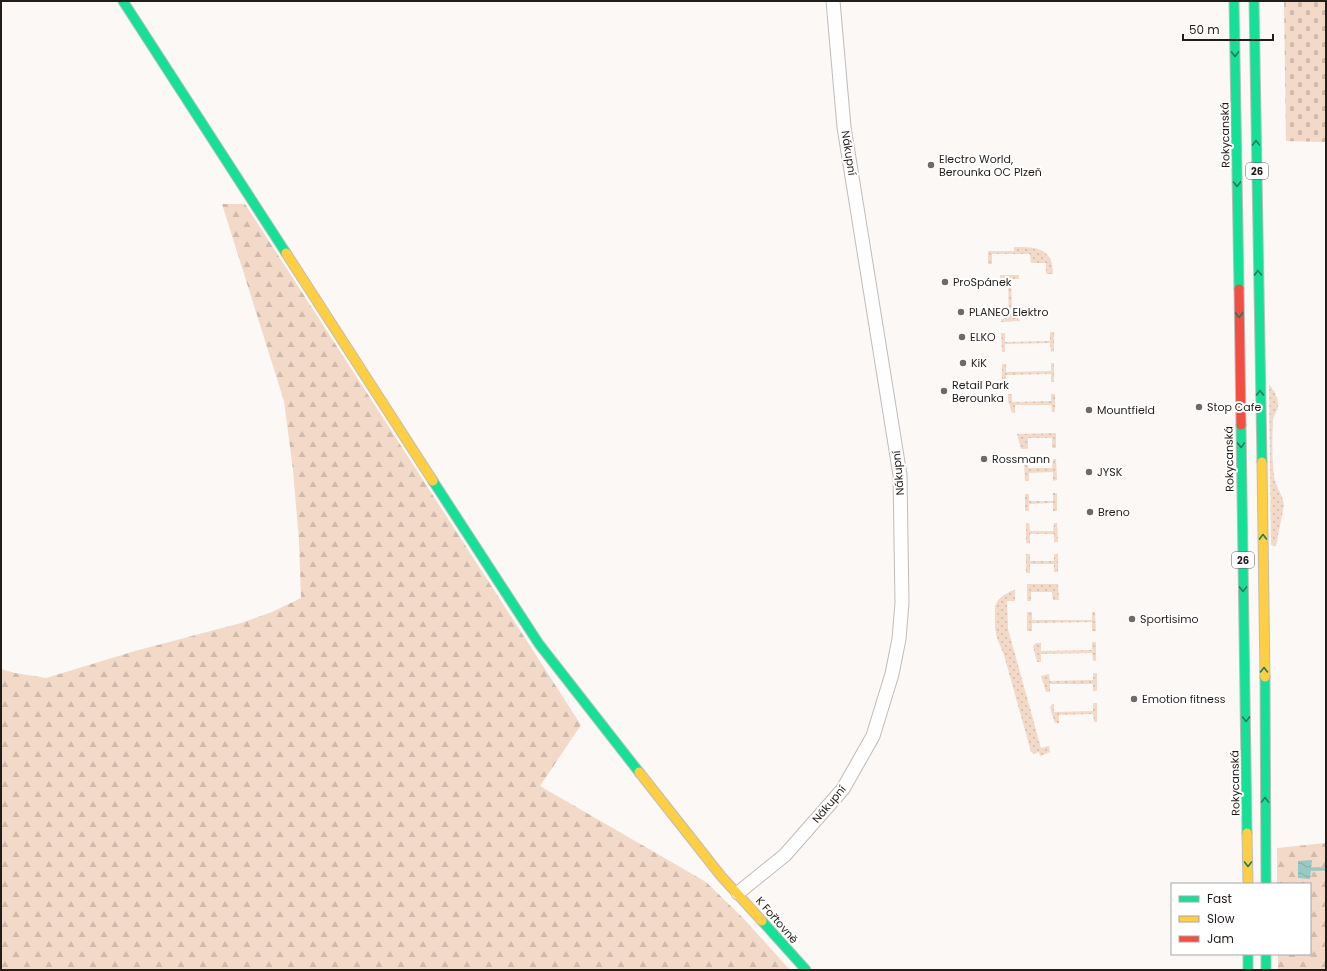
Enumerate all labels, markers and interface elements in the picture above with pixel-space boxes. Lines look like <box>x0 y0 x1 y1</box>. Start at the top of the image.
scale bar <box>1183 16 1273 42</box>
text: 50 m <box>1189 21 1220 38</box>
one-way arrow <box>1231 51 1239 57</box>
street label: Rokycanská <box>1216 102 1234 168</box>
street label: Nákupní <box>838 129 860 177</box>
one-way arrow <box>1252 140 1260 146</box>
place label: Electro World, Berounka OC Plzeň <box>939 151 1042 180</box>
marker: Electro World, Berounka OC Plzeň <box>926 160 936 170</box>
road number: 26 <box>1246 163 1268 179</box>
one-way arrow <box>1233 181 1241 187</box>
one-way arrow <box>1254 270 1262 276</box>
place label: ProSpánek <box>953 274 1012 290</box>
marker: ProSpánek <box>940 277 950 287</box>
place label: PLANEO Elektro <box>969 304 1048 320</box>
marker: PLANEO Elektro <box>956 307 966 317</box>
one-way arrow <box>1235 312 1244 318</box>
place label: ELKO <box>970 329 996 345</box>
marker: ELKO <box>957 332 967 342</box>
place label: KiK <box>971 355 987 371</box>
marker: KiK <box>958 358 968 368</box>
place label: Retail Park Berounka <box>952 377 1009 406</box>
marker: Retail Park Berounka <box>939 386 949 396</box>
one-way arrow <box>1256 390 1264 396</box>
place label: Stop Cafe <box>1207 399 1261 415</box>
place label: Mountfield <box>1097 402 1155 418</box>
marker: Stop Cafe <box>1194 402 1204 412</box>
marker: Mountfield <box>1084 405 1094 415</box>
street label: Rokycanská <box>1220 426 1238 492</box>
one-way arrow <box>1237 442 1245 448</box>
street label: Nákupní <box>888 450 908 496</box>
place label: Rossmann <box>992 451 1050 467</box>
marker: Rossmann <box>979 454 989 464</box>
place label: JYSK <box>1097 464 1123 480</box>
marker: JYSK <box>1084 467 1094 477</box>
place label: Breno <box>1098 504 1130 520</box>
marker: Breno <box>1085 507 1095 517</box>
one-way arrow <box>1259 534 1267 540</box>
road number: 26 <box>1232 552 1254 568</box>
one-way arrow <box>1239 586 1248 592</box>
place label: Sportisimo <box>1140 611 1199 627</box>
marker: Sportisimo <box>1127 614 1137 624</box>
one-way arrow <box>1260 667 1268 673</box>
place label: Emotion fitness <box>1142 691 1226 707</box>
marker: Emotion fitness <box>1129 694 1139 704</box>
one-way arrow <box>1241 716 1250 722</box>
street label: Rokycanská <box>1226 750 1244 816</box>
street label: Nákupní <box>808 781 850 826</box>
one-way arrow <box>1261 797 1269 803</box>
one-way arrow <box>1244 861 1252 867</box>
legend <box>1171 883 1311 955</box>
text: Fast <box>1207 890 1232 907</box>
street label: K Fořtovně <box>752 893 802 947</box>
text: Slow <box>1207 910 1235 927</box>
text: Jam <box>1207 930 1234 947</box>

